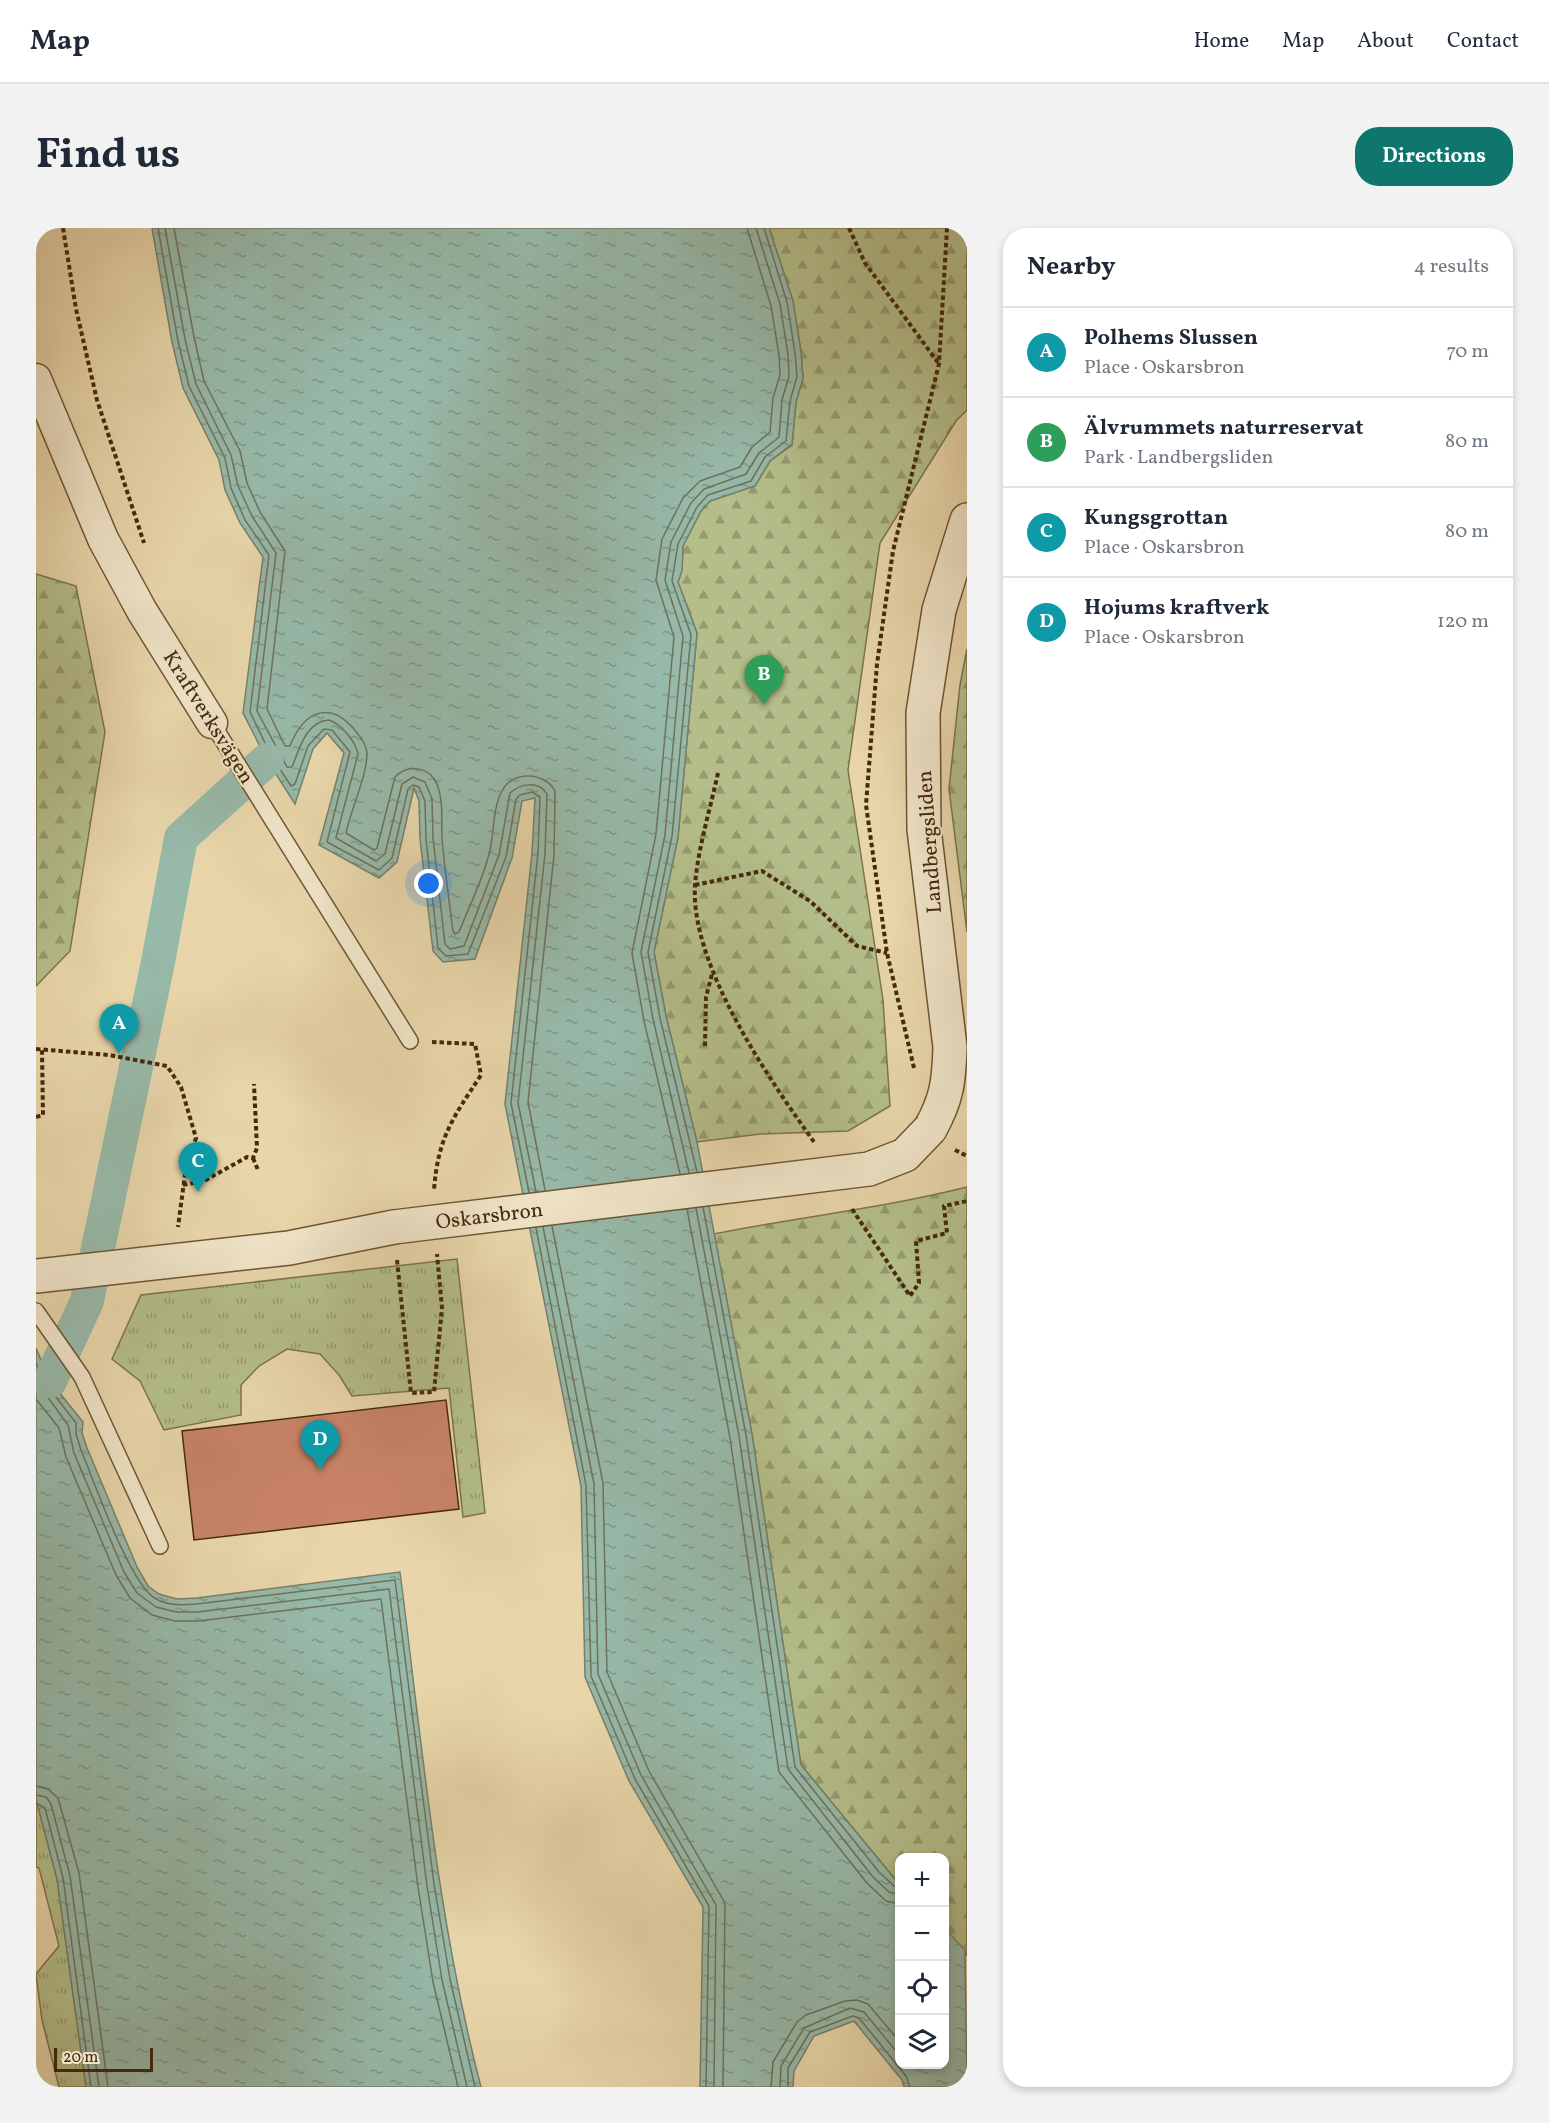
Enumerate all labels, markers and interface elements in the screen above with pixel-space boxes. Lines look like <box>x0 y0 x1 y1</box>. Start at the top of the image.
text: Map <box>30 22 90 61</box>
text: Home <box>1194 27 1249 56</box>
text: Map <box>1282 27 1324 56</box>
text: About <box>1357 27 1414 56</box>
text: Contact <box>1447 27 1519 56</box>
text: Find us <box>36 127 180 186</box>
button: Directions <box>1355 127 1513 186</box>
text: Nearby <box>1027 249 1116 285</box>
text: 4 results <box>1414 253 1489 281</box>
text: Polhems Slussen <box>1084 323 1258 354</box>
text: A <box>1039 338 1054 366</box>
text: 70 m <box>1446 338 1489 366</box>
text: Place · Oskarsbron <box>1084 354 1245 382</box>
text: Älvrummets naturreservat <box>1084 413 1364 444</box>
text: B <box>1040 428 1053 456</box>
text: 80 m <box>1445 428 1489 456</box>
text: Park · Landbergsliden <box>1084 444 1273 472</box>
text: Kungsgrottan <box>1084 503 1228 534</box>
text: C <box>1040 518 1053 546</box>
text: 80 m <box>1445 518 1489 546</box>
text: Place · Oskarsbron <box>1084 534 1245 562</box>
text: Hojums kraftverk <box>1084 593 1269 624</box>
text: D <box>1039 608 1054 636</box>
text: 120 m <box>1437 608 1489 636</box>
text: Place · Oskarsbron <box>1084 624 1245 652</box>
street label: Kraftverksvägen <box>155 645 260 790</box>
pin: B <box>744 656 784 705</box>
street label: Landbergsliden <box>911 769 950 914</box>
your location <box>414 869 443 898</box>
pin: A <box>100 1004 139 1054</box>
pin: C <box>178 1142 218 1192</box>
street label: Oskarsbron <box>434 1196 545 1238</box>
pin: D <box>300 1420 340 1470</box>
map controls <box>895 1853 949 2069</box>
button: + <box>895 1853 949 1907</box>
button: − <box>895 1907 949 1961</box>
button: locate <box>895 1961 949 2015</box>
button: layers <box>895 2015 949 2069</box>
scale bar <box>54 2045 153 2072</box>
text: 20 m <box>63 2047 98 2069</box>

